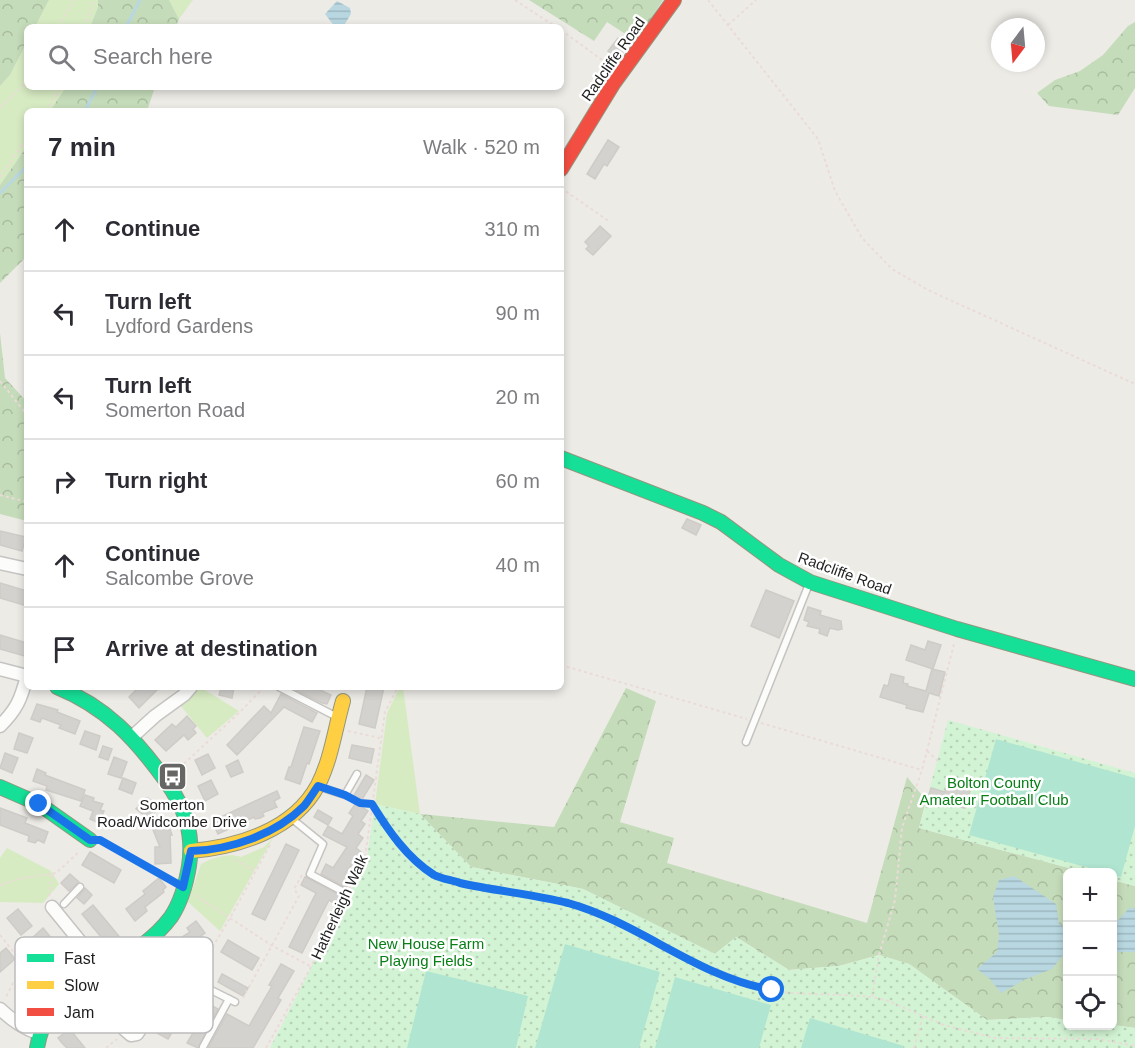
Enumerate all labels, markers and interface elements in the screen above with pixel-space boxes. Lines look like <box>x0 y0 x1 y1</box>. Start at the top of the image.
street label: Radcliffe Road <box>578 14 648 104</box>
north arrow <box>991 18 1045 72</box>
search box <box>24 24 564 90</box>
icon: search <box>45 41 78 74</box>
text: Search here <box>93 44 213 69</box>
text: 7 min <box>48 132 116 162</box>
text: Walk · 520 m <box>423 136 540 158</box>
icon: ahead <box>48 213 81 246</box>
text: Continue <box>105 216 200 241</box>
text: 310 m <box>484 218 540 240</box>
text: Turn left <box>105 289 191 314</box>
icon: left <box>48 297 81 330</box>
text: 90 m <box>496 302 540 324</box>
text: Lydford Gardens <box>105 315 253 337</box>
text: Turn left <box>105 373 191 398</box>
icon: left <box>48 381 81 414</box>
text: 20 m <box>496 386 540 408</box>
text: Somerton Road <box>105 399 245 421</box>
icon: right <box>48 465 81 498</box>
text: Turn right <box>105 468 207 493</box>
text: 60 m <box>496 470 540 492</box>
text: Continue <box>105 541 200 566</box>
street label: Radcliffe Road <box>796 548 894 598</box>
icon: ahead <box>48 549 81 582</box>
text: 40 m <box>496 554 540 576</box>
text: Salcombe Grove <box>105 567 254 589</box>
icon: arrive <box>48 633 81 666</box>
text: Arrive at destination <box>105 636 318 661</box>
bus stop icon: Somerton Road/Widcombe Drive <box>156 761 188 793</box>
park label: Bolton County Amateur Football Club <box>919 774 1069 808</box>
route end <box>25 790 51 816</box>
place label: Somerton Road/Widcombe Drive <box>97 796 247 830</box>
street label: Hatherleigh Walk <box>307 851 371 962</box>
map controls <box>1063 868 1117 1030</box>
button: + <box>1063 868 1117 922</box>
button: − <box>1063 922 1117 976</box>
park label: New House Farm Playing Fields <box>368 935 484 969</box>
legend <box>15 937 213 1033</box>
text: Fast <box>64 950 96 967</box>
route start <box>758 976 784 1002</box>
button: locate <box>1063 976 1117 1030</box>
text: Slow <box>64 977 99 994</box>
text: Jam <box>64 1004 94 1021</box>

